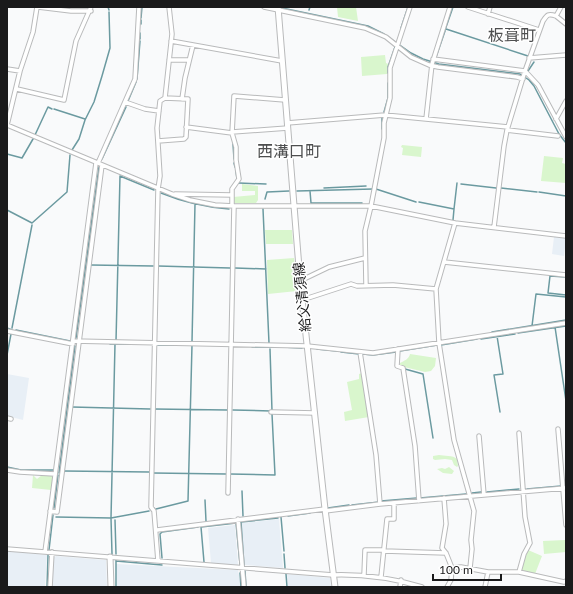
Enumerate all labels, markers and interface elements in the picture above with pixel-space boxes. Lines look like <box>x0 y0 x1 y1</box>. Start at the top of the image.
district label: 板葺町 <box>488 25 536 44</box>
district label: 西溝口町 <box>257 141 321 160</box>
street label: 給父清須線 <box>289 261 314 333</box>
scale bar <box>433 556 501 582</box>
text: 100 m <box>439 562 473 577</box>

